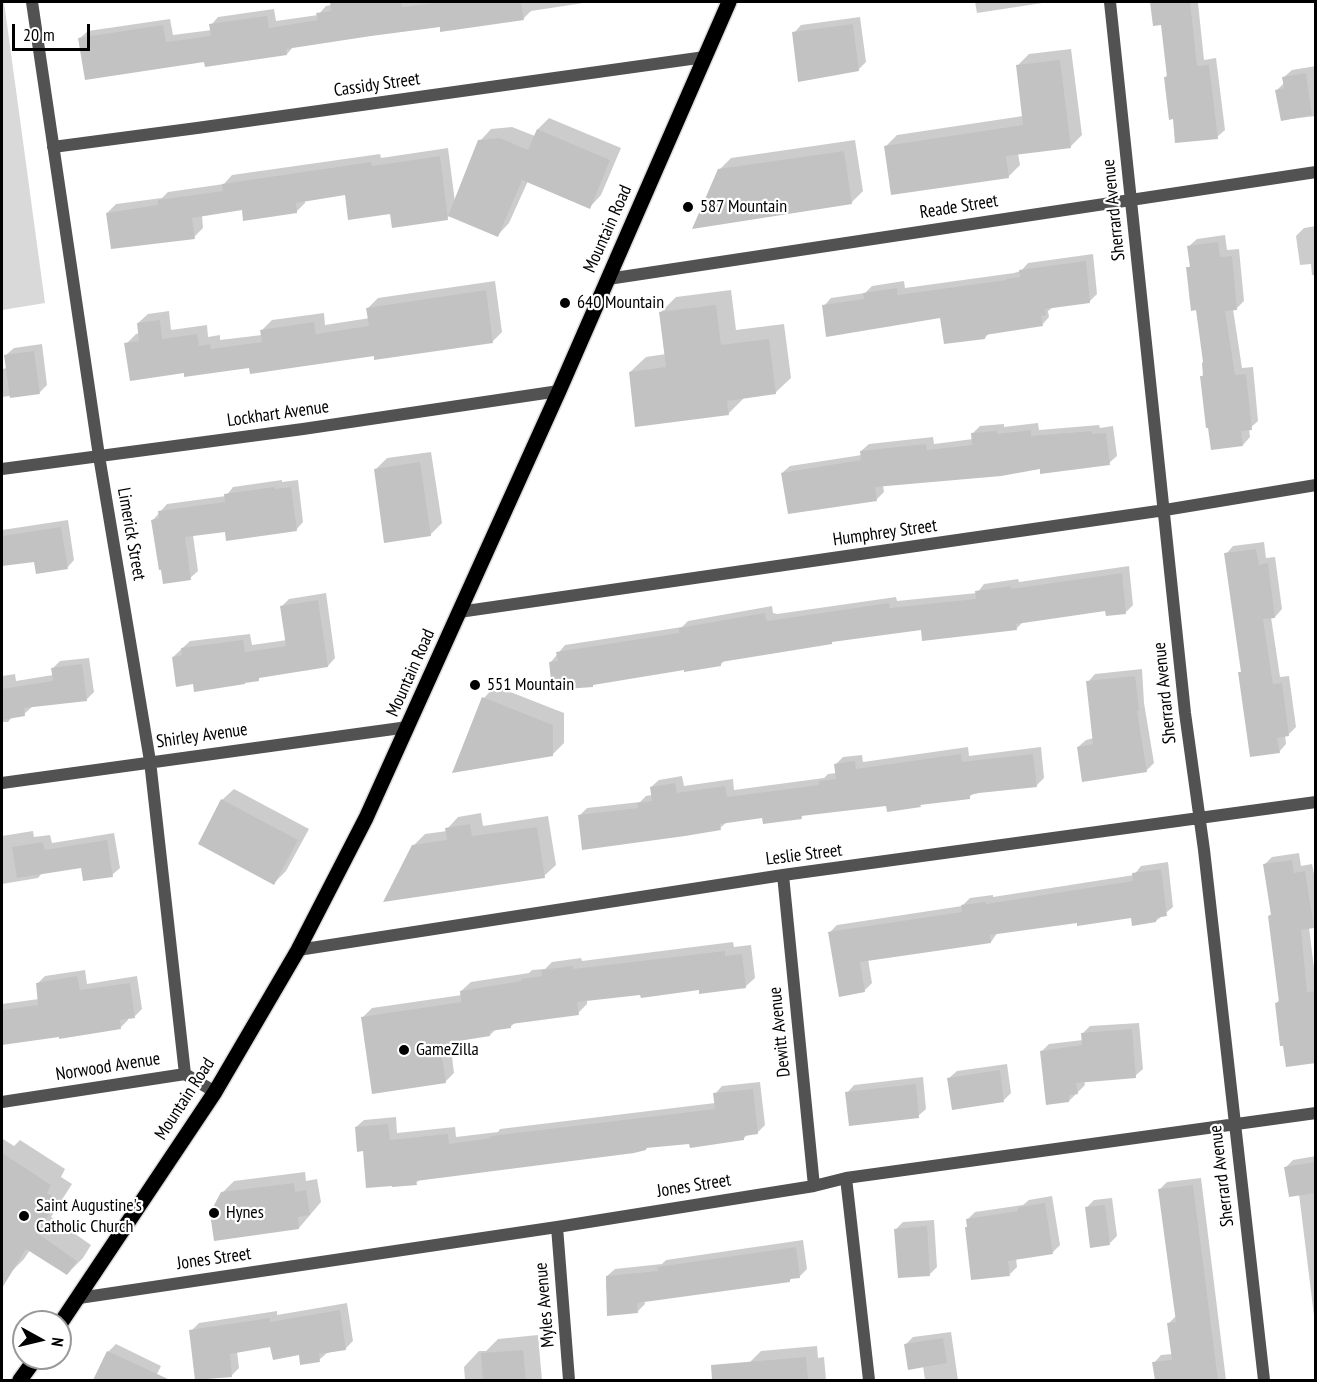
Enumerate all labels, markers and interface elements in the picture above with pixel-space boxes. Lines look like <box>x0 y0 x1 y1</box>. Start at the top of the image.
scale bar <box>15 12 93 50</box>
text: 20 m <box>23 23 55 46</box>
street label: Cassidy Street <box>332 68 422 102</box>
street label: Sherrard Avenue <box>1098 158 1130 262</box>
street label: Mountain Road <box>579 182 637 276</box>
street label: Reade Street <box>918 190 1000 224</box>
place label: 587 Mountain <box>700 196 787 218</box>
marker: 587 Mountain <box>681 200 695 214</box>
place label: 640 Mountain <box>577 292 664 314</box>
marker: 640 Mountain <box>558 296 572 310</box>
street label: Lockhart Avenue <box>226 396 330 432</box>
street label: Limerick Street <box>112 486 150 582</box>
street label: Humphrey Street <box>832 515 938 551</box>
street label: Mountain Road <box>382 626 440 720</box>
street label: Sherrard Avenue <box>1149 641 1181 745</box>
place label: 551 Mountain <box>487 674 574 696</box>
marker: 551 Mountain <box>468 678 482 692</box>
street label: Shirley Avenue <box>155 719 249 753</box>
street label: Leslie Street <box>765 840 843 870</box>
street label: Dewitt Avenue <box>765 986 795 1078</box>
place label: GameZilla <box>416 1039 479 1061</box>
marker: GameZilla <box>397 1043 411 1057</box>
street label: Norwood Avenue <box>54 1048 162 1086</box>
street label: Mountain Road <box>150 1054 220 1144</box>
street label: Sherrard Avenue <box>1205 1124 1239 1228</box>
street label: Jones Street <box>655 1169 733 1203</box>
place label: Saint Augustine's Catholic Church <box>36 1195 142 1238</box>
place label: Hynes <box>226 1202 264 1224</box>
marker: Hynes <box>207 1206 221 1220</box>
marker: Saint Augustine's Catholic Church <box>17 1209 31 1223</box>
street label: Jones Street <box>176 1243 252 1275</box>
street label: Myles Avenue <box>531 1262 559 1348</box>
north arrow <box>12 1310 72 1370</box>
text: N <box>47 1337 68 1348</box>

